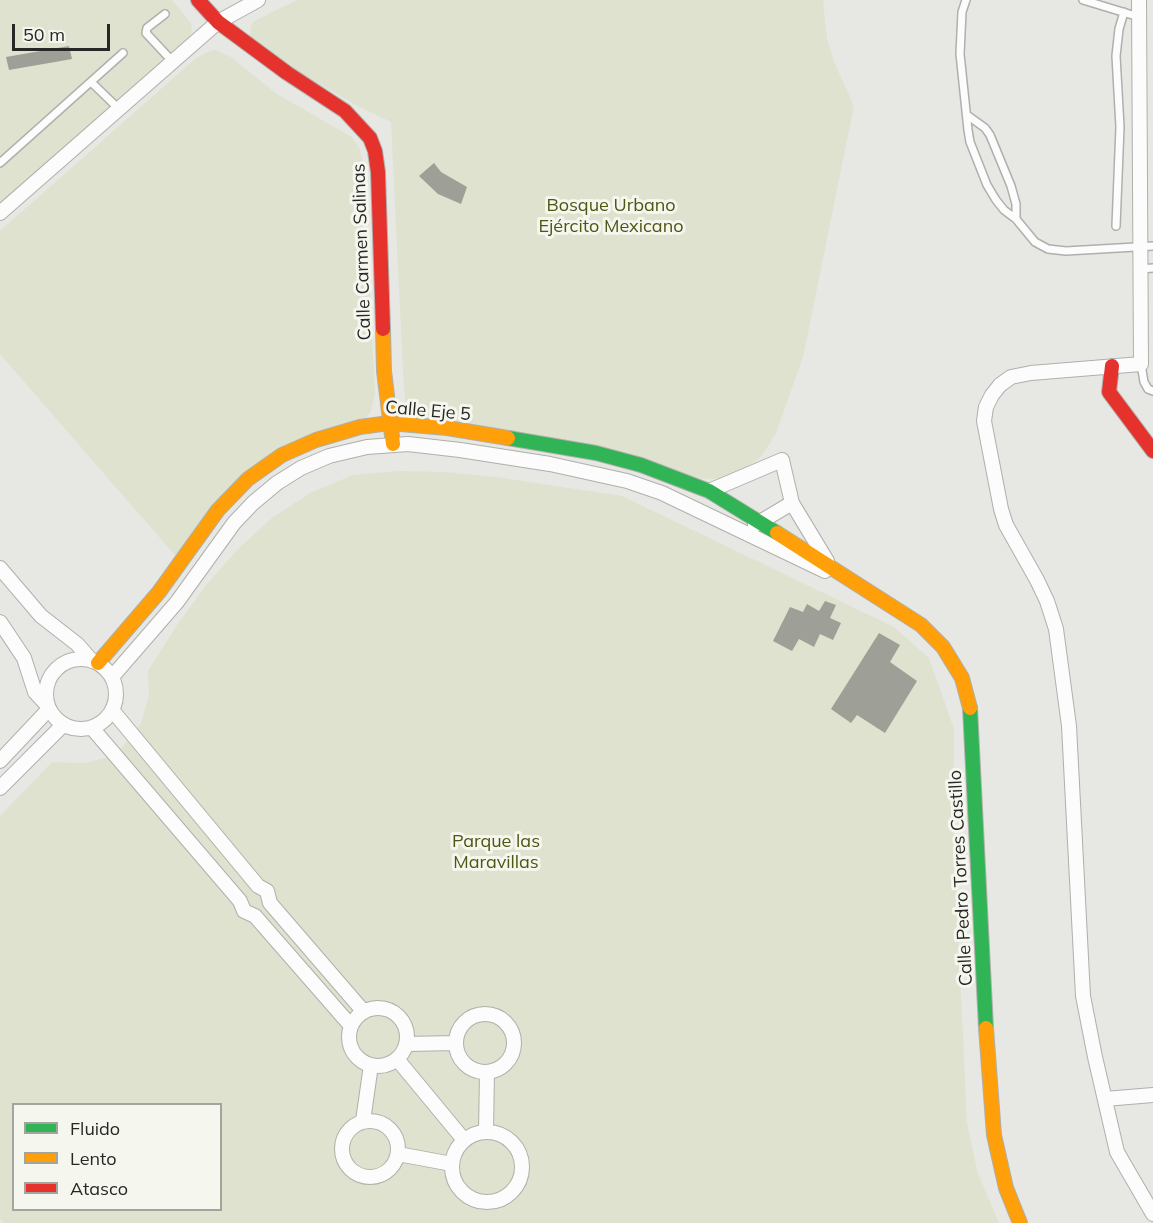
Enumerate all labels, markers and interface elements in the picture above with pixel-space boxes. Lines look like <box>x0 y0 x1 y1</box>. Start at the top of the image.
scale bar <box>15 12 112 50</box>
text: 50 m <box>23 23 65 46</box>
street label: Calle Carmen Salinas <box>348 163 376 341</box>
park label: Bosque Urbano Ejército Mexicano <box>539 195 683 238</box>
street label: Calle Eje 5 <box>384 396 472 426</box>
street label: Calle Pedro Torres Castillo <box>945 769 977 987</box>
park label: Parque las Maravillas <box>452 831 540 874</box>
legend <box>12 1103 222 1211</box>
text: Fluido <box>70 1117 120 1140</box>
text: Lento <box>70 1147 117 1170</box>
text: Atasco <box>70 1177 128 1200</box>

